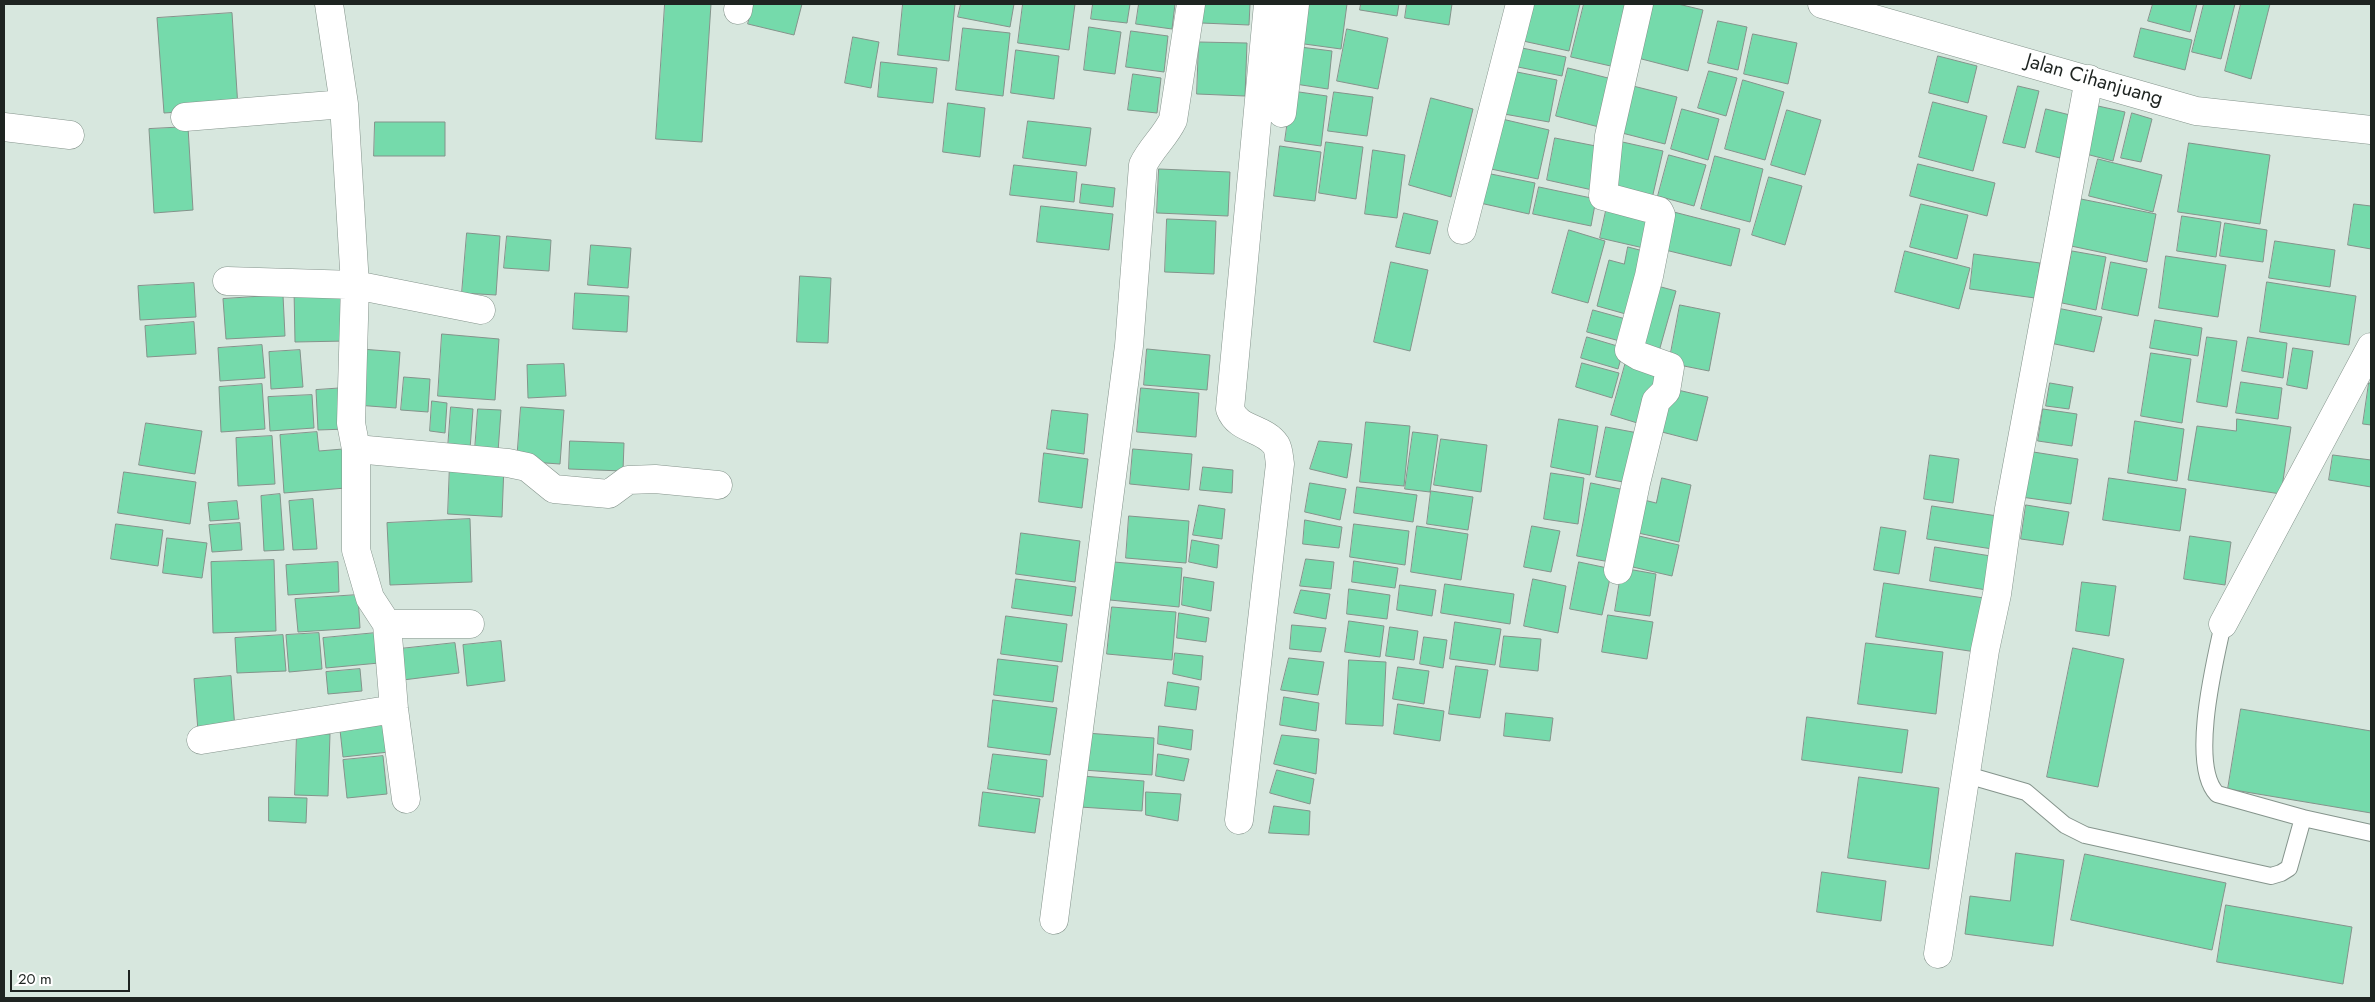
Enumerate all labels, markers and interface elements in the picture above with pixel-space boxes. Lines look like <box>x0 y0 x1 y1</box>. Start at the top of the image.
street label: Jalan Cihanjuang <box>2023 50 2165 112</box>
scale bar <box>12 960 132 992</box>
text: 20 m <box>18 968 52 990</box>

